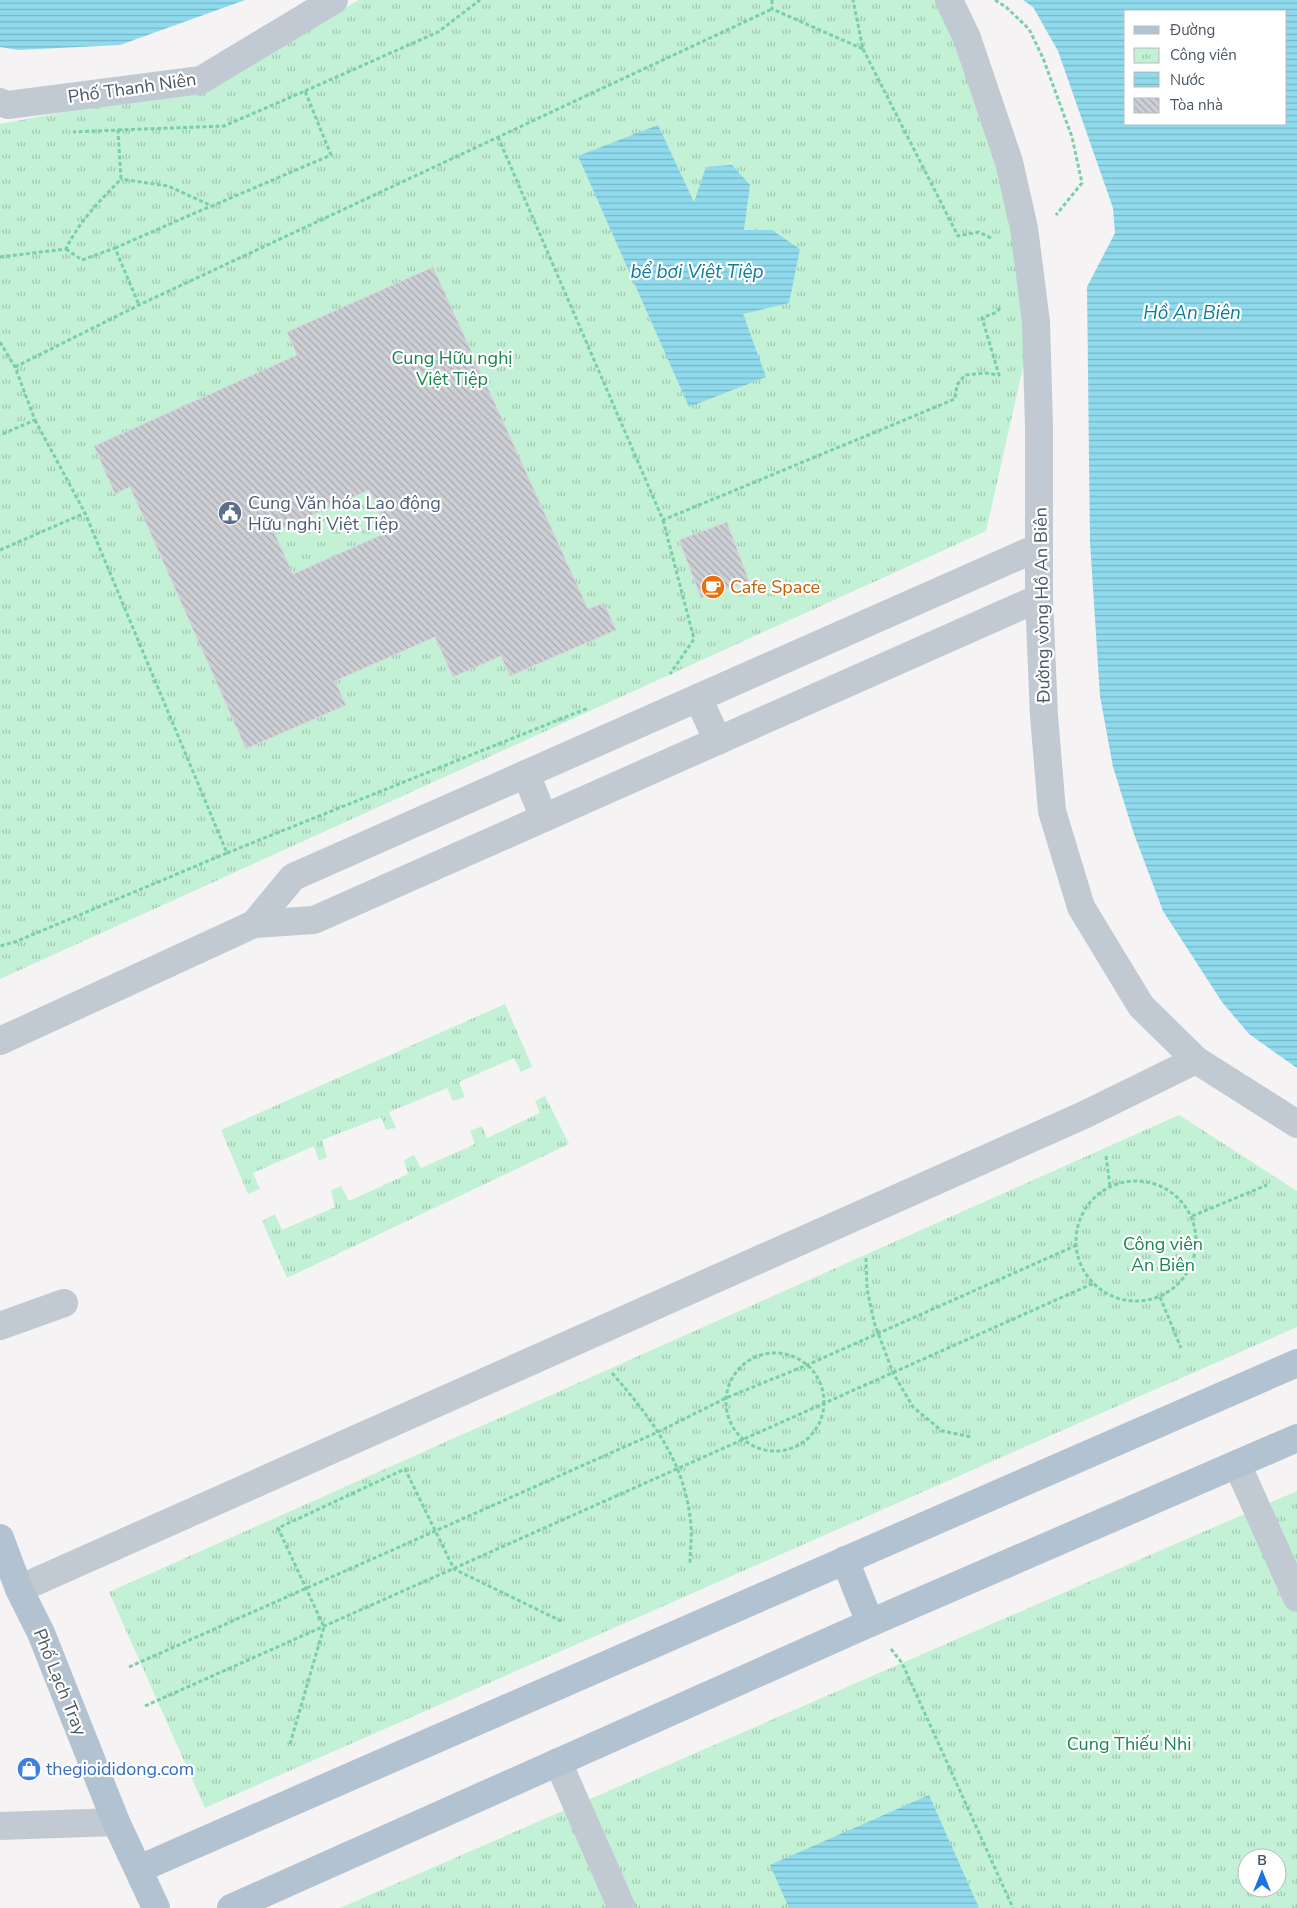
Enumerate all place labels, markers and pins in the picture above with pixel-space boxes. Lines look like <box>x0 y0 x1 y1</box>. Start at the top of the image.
place label: Cung Văn hóa Lao động Hữu nghị Việt Tiệp <box>248 491 441 536</box>
public building icon: Cung Văn hóa Lao động Hữu nghị Việt Tiệp <box>217 500 243 526</box>
cafe icon: Cafe Space <box>700 574 726 600</box>
place label: Cafe Space <box>730 575 820 599</box>
shop icon: thegioididong.com <box>16 1756 42 1782</box>
place label: thegioididong.com <box>46 1757 194 1781</box>

